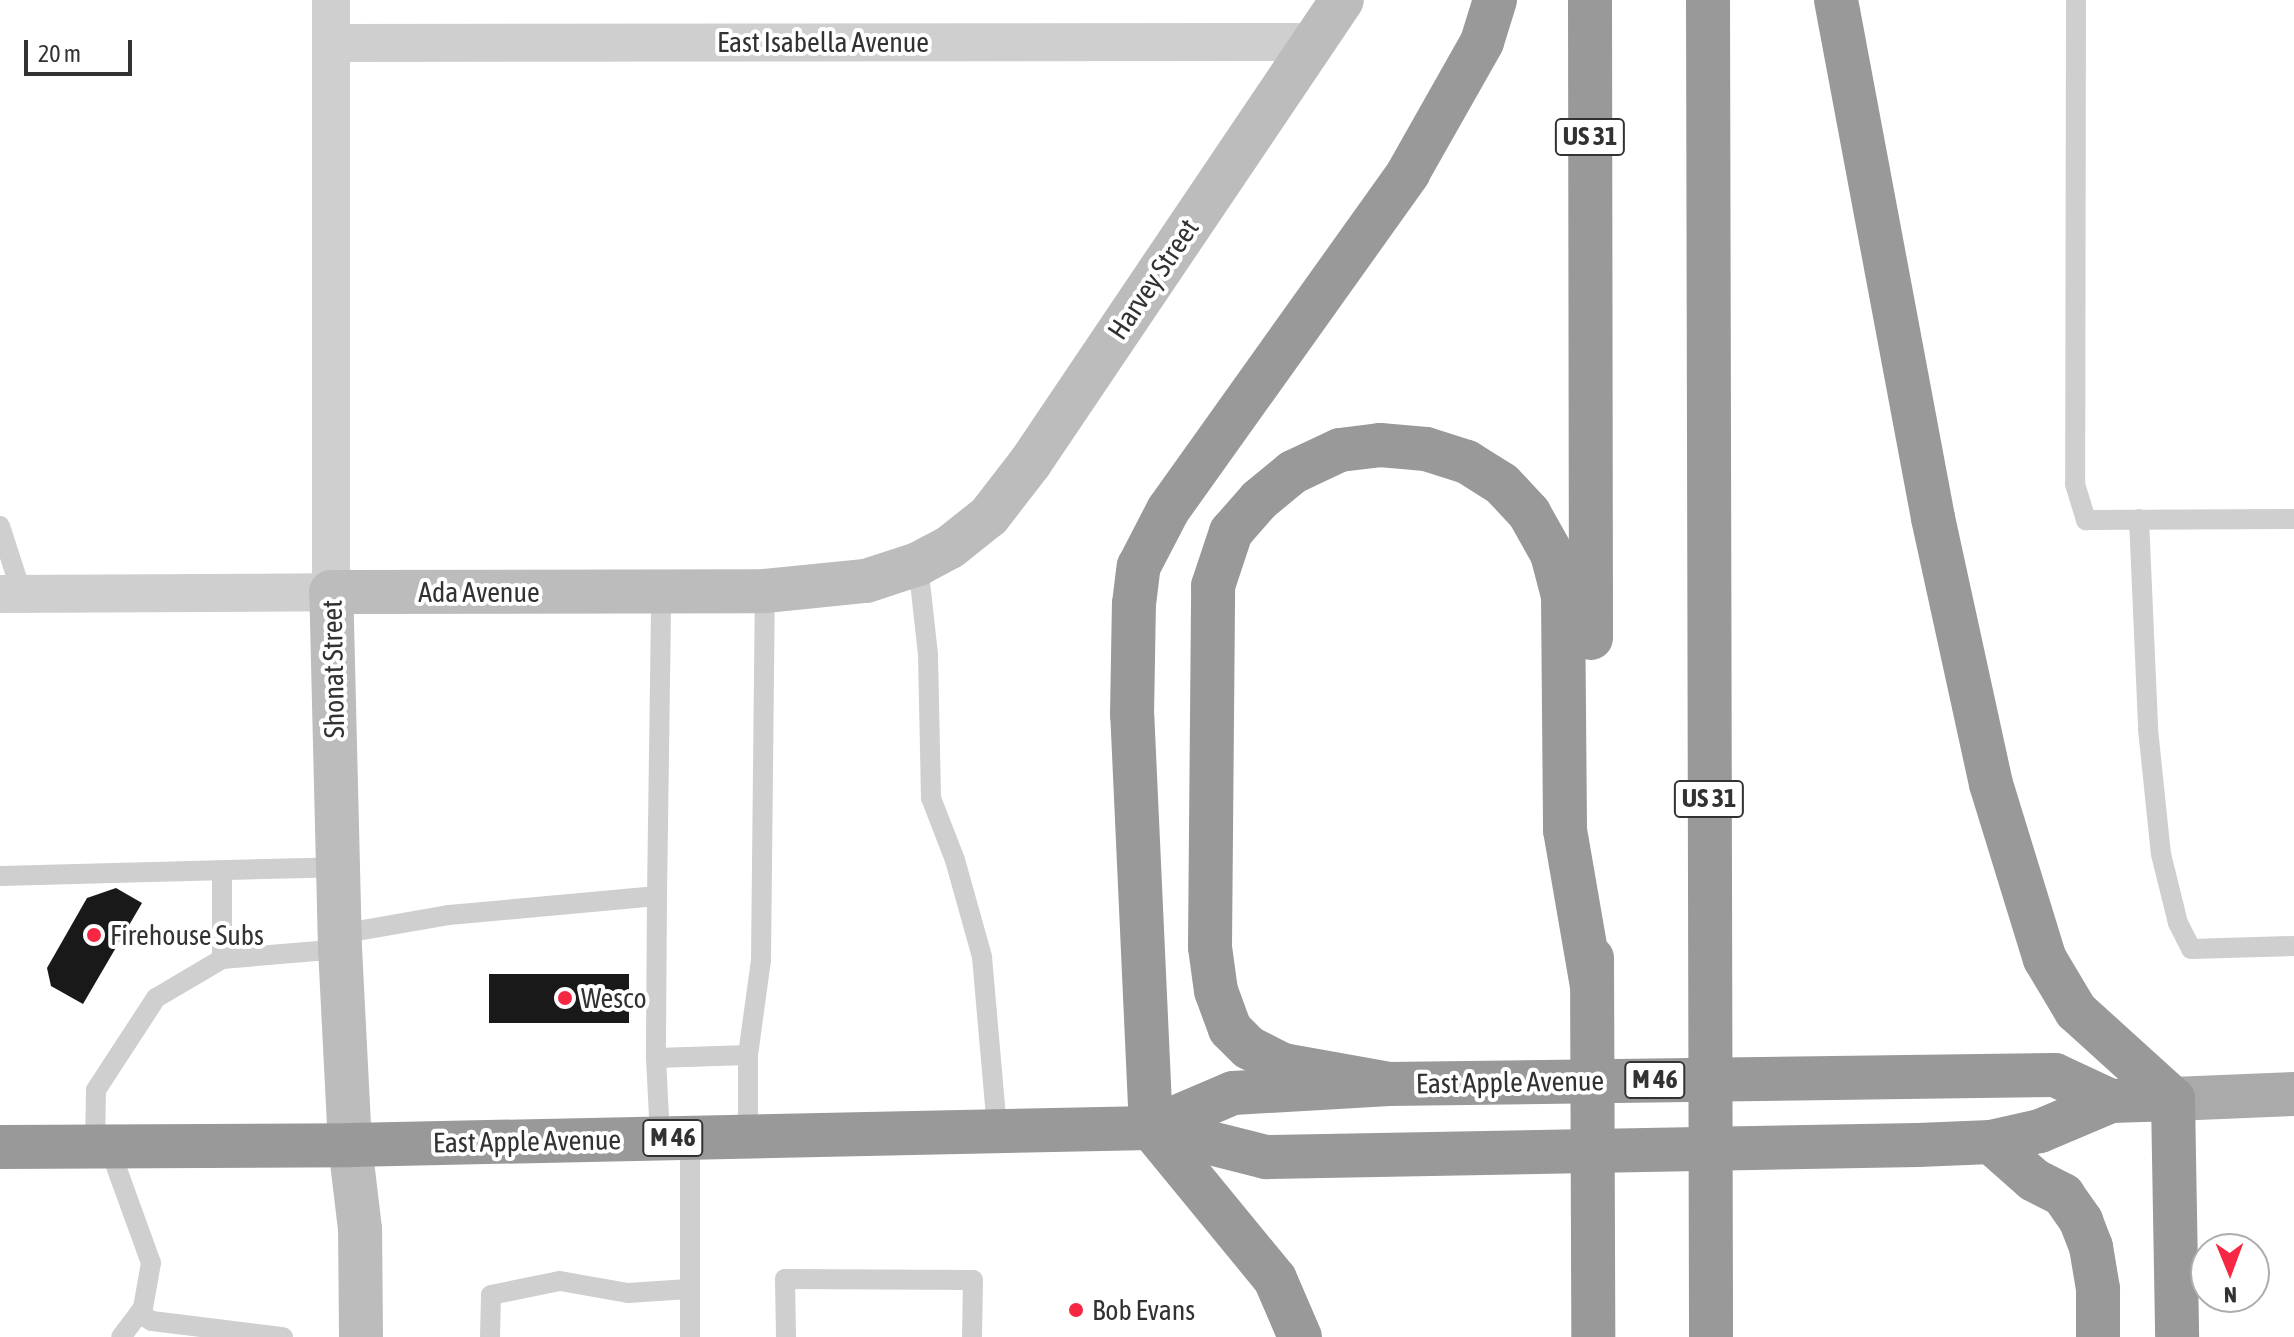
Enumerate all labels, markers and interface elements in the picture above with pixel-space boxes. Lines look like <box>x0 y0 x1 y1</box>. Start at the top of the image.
scale bar <box>28 24 136 74</box>
street label: East Isabella Avenue <box>717 25 929 59</box>
text: 20 m <box>38 40 81 67</box>
road number: US 31 <box>1554 115 1626 159</box>
street label: Harvey Street <box>1100 212 1206 346</box>
street label: Ada Avenue <box>418 575 540 609</box>
street label: Shonat Street <box>315 600 351 738</box>
road number: US 31 <box>1673 777 1745 821</box>
place label: Firehouse Subs <box>110 918 264 952</box>
marker: Firehouse Subs <box>85 926 103 944</box>
place label: Wesco <box>581 981 647 1015</box>
marker: Wesco <box>556 989 574 1007</box>
road number: M 46 <box>1623 1058 1687 1102</box>
street label: East Apple Avenue <box>1416 1064 1604 1100</box>
road number: M 46 <box>641 1116 705 1160</box>
street label: East Apple Avenue <box>433 1123 621 1159</box>
north arrow <box>2190 1233 2270 1313</box>
text: N <box>2224 1282 2237 1308</box>
place label: Bob Evans <box>1092 1293 1195 1327</box>
marker: Bob Evans <box>1067 1301 1085 1319</box>

